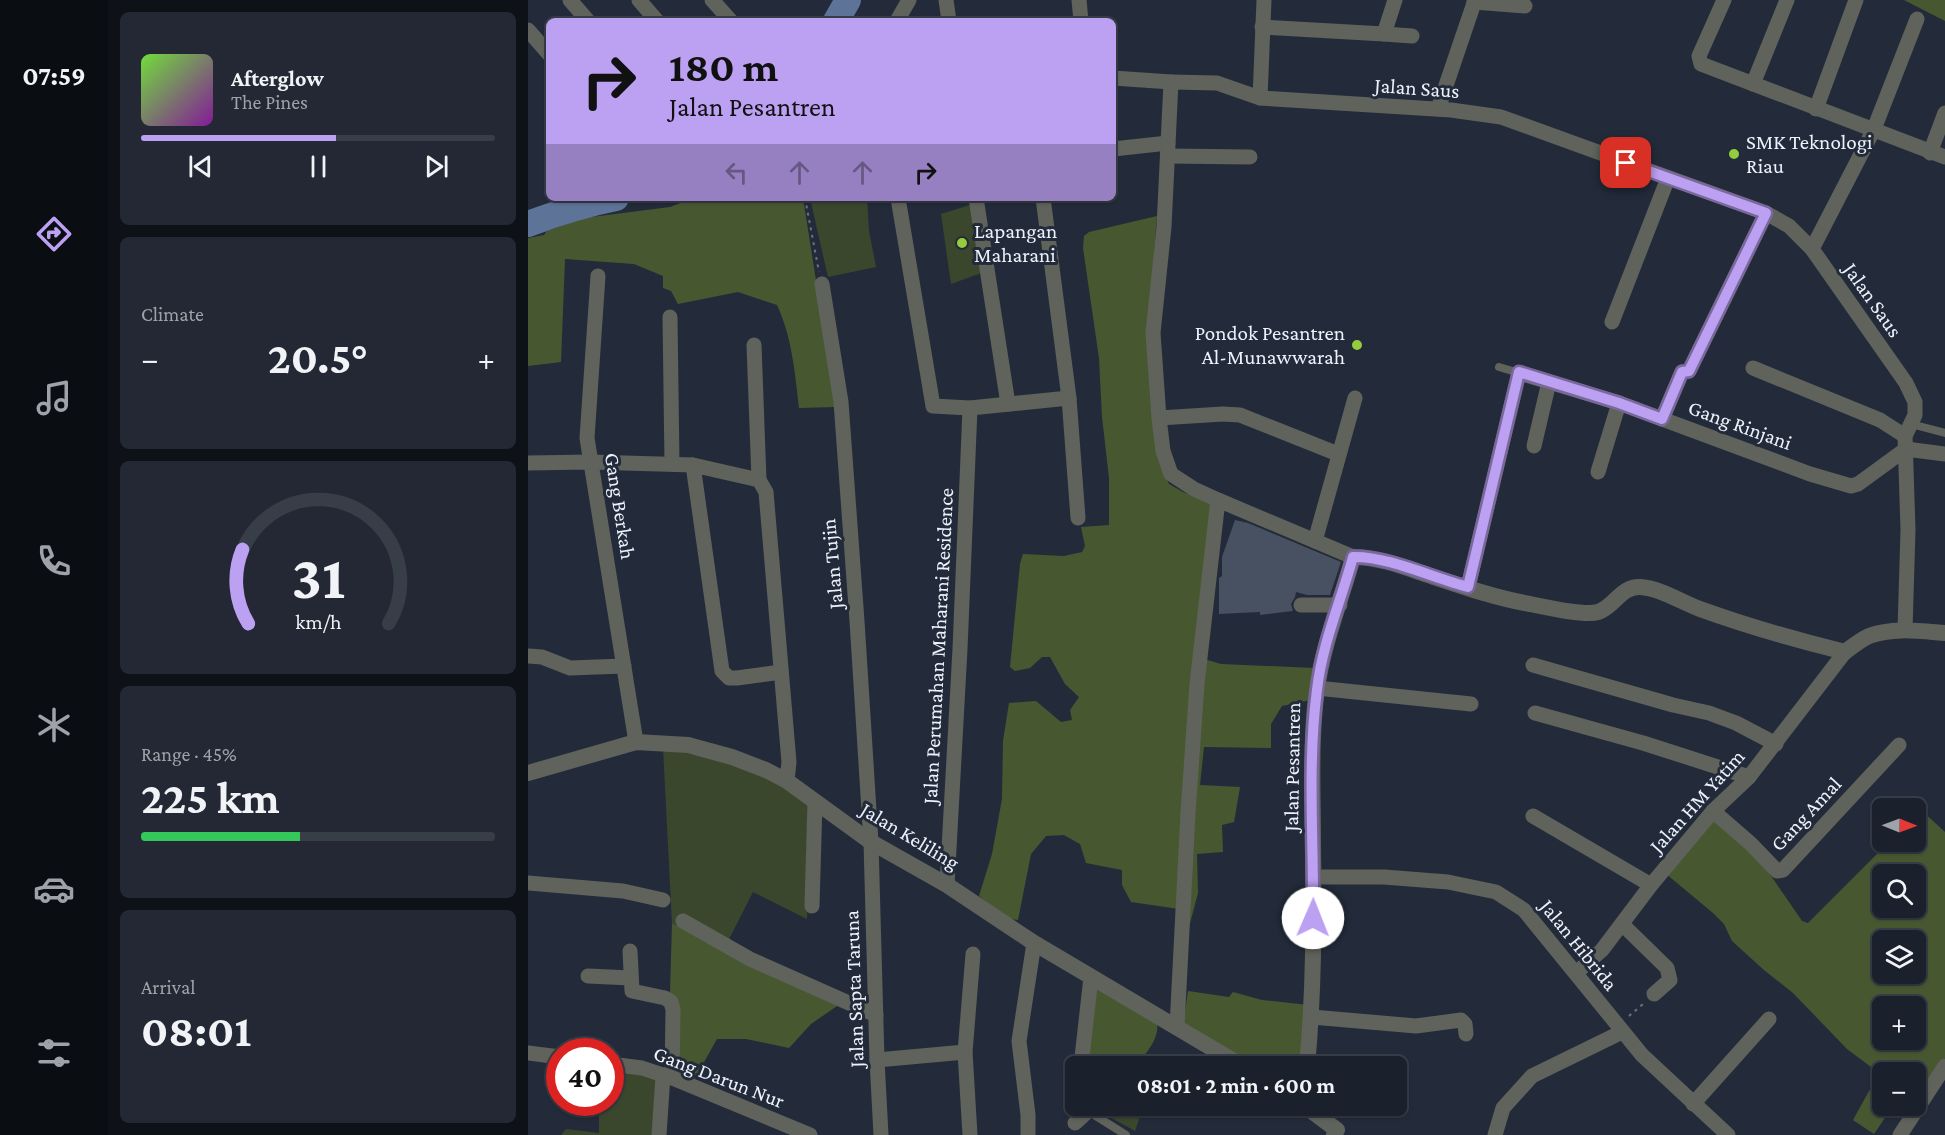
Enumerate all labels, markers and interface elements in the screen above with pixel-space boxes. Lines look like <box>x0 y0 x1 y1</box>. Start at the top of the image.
icon: right <box>570 42 648 120</box>
text: 180 m <box>669 43 778 90</box>
text: 07:59 <box>22 61 86 91</box>
text: Afterglow <box>231 66 324 91</box>
street label: Jalan Saus <box>1372 73 1460 103</box>
text: The Pines <box>231 91 308 113</box>
text: Jalan Pesantren <box>669 92 835 122</box>
place label: SMK Teknologi Riau <box>1746 130 1873 178</box>
pin <box>1600 137 1651 188</box>
icon: arrive <box>1609 146 1642 179</box>
marker: SMK Teknologi Riau <box>1727 147 1741 161</box>
icon: previous <box>184 150 217 183</box>
icon: pause <box>302 150 335 183</box>
icon: next <box>420 150 453 183</box>
icon: left <box>720 156 753 189</box>
icon: ahead <box>783 156 816 189</box>
icon: ahead <box>846 156 879 189</box>
icon: right <box>909 156 942 189</box>
icon: directions <box>33 213 75 255</box>
place label: Lapangan Maharani <box>974 219 1057 267</box>
marker: Lapangan Maharani <box>955 236 969 250</box>
street label: Jalan Saus <box>1838 257 1907 342</box>
text: Climate <box>141 303 204 325</box>
place label: Pondok Pesantren Al-Munawwarah <box>1195 321 1345 369</box>
text: 20.5° <box>268 333 368 383</box>
marker: Pondok Pesantren Al-Munawwarah <box>1350 338 1364 352</box>
text: − <box>141 340 158 377</box>
text: + <box>478 340 495 377</box>
icon: music <box>33 377 75 419</box>
street label: Gang Rinjani <box>1685 395 1796 455</box>
street label: Gang Berkah <box>600 451 640 561</box>
street label: Jalan Perumahan Maharani Residence <box>918 487 958 807</box>
street label: Jalan Tujin <box>816 518 848 612</box>
icon: phone <box>33 540 75 582</box>
text: 31 <box>291 543 345 612</box>
text: km/h <box>295 611 342 635</box>
street label: Jalan Pesantren <box>1279 702 1305 834</box>
icon: climate <box>33 704 75 746</box>
text: Range · 45% <box>141 743 237 765</box>
street label: Jalan HM Yatim <box>1643 744 1750 859</box>
street label: Gang Amal <box>1766 772 1846 856</box>
text: 225 km <box>141 773 280 823</box>
street label: Jalan Keliling <box>855 796 964 875</box>
north arrow <box>1872 798 1926 852</box>
map controls <box>1872 798 1926 1116</box>
button: search <box>1872 864 1926 918</box>
icon: car <box>33 868 75 910</box>
position arrow <box>1281 886 1345 950</box>
street label: Jalan Hibrida <box>1534 893 1623 996</box>
street label: Jalan Sapta Taruna <box>839 910 869 1070</box>
button: layers <box>1872 930 1926 984</box>
text: Arrival <box>141 976 195 998</box>
button: + <box>1872 996 1926 1050</box>
text: 08:01 <box>141 1006 251 1056</box>
icon: filters <box>33 1032 75 1074</box>
speed limit sign: 40 <box>546 1038 624 1116</box>
street label: Gang Darun Nur <box>650 1041 788 1113</box>
button: − <box>1872 1062 1926 1116</box>
text: 08:01 · 2 min · 600 m <box>1137 1073 1335 1098</box>

